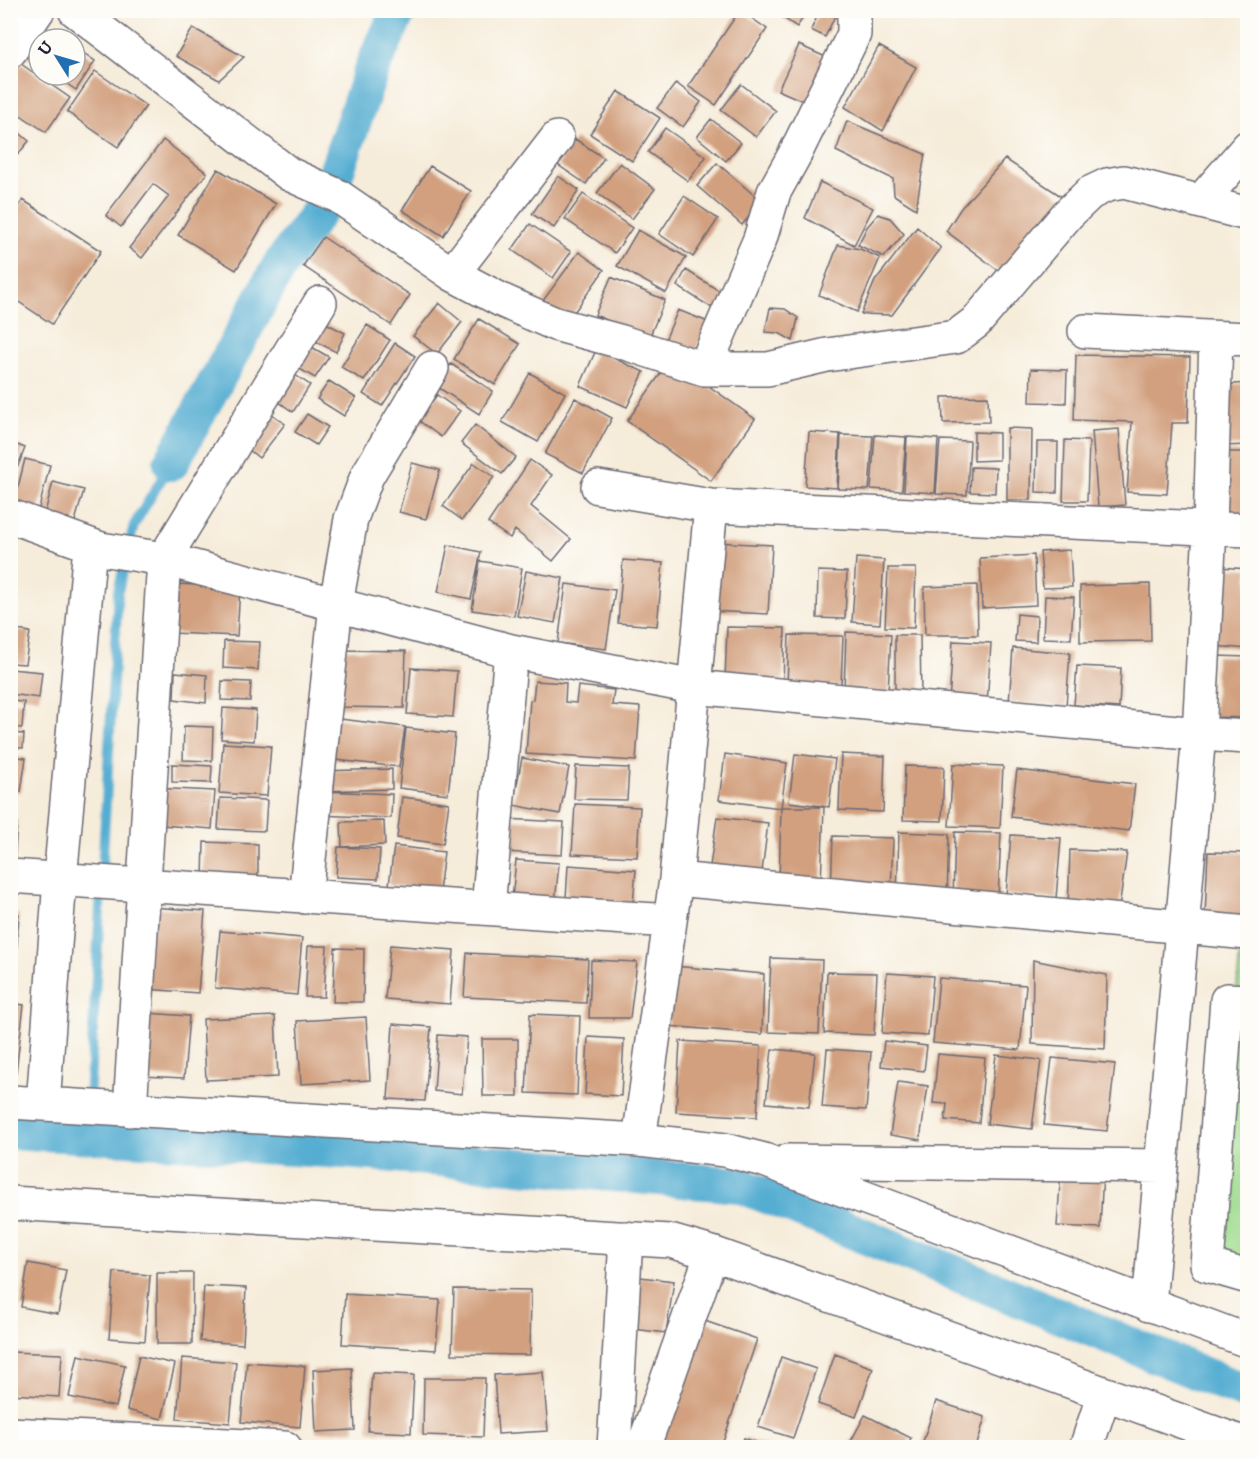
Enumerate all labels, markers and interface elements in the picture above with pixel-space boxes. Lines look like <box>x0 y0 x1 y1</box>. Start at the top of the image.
north arrow <box>27 27 87 87</box>
text: U <box>34 37 58 60</box>

